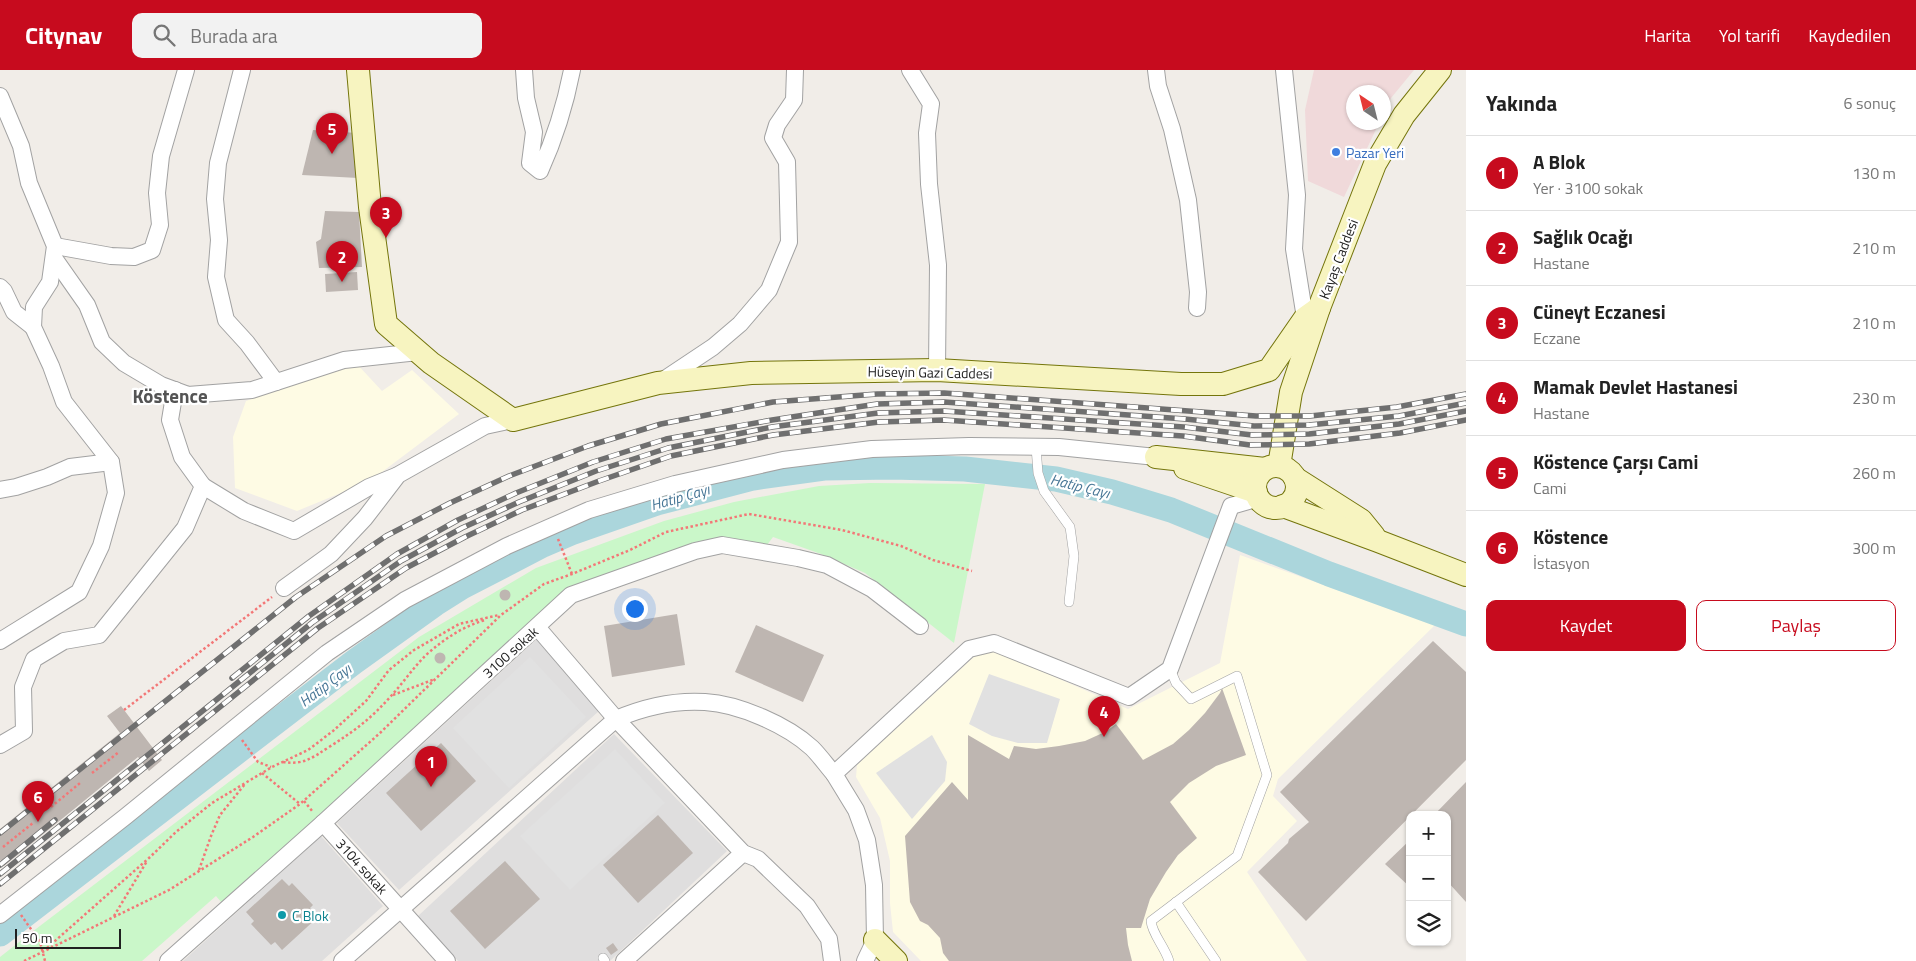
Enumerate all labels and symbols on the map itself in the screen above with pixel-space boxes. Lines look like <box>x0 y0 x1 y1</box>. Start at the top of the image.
north arrow <box>1346 85 1391 130</box>
pin: 5 <box>316 113 348 154</box>
place label: Pazar Yeri <box>1346 142 1404 163</box>
marker: Pazar Yeri <box>1330 146 1342 158</box>
pin: 3 <box>370 197 402 238</box>
street label: Kayaş Caddesi <box>1313 216 1363 302</box>
pin: 2 <box>326 241 358 282</box>
street label: Hüseyin Gazi Caddesi <box>867 360 993 384</box>
district label: Köstence <box>132 381 208 410</box>
water label: Hatip Çayı <box>1048 468 1113 505</box>
water label: Hatip Çayı <box>648 477 713 516</box>
your location <box>622 596 648 622</box>
street label: 3100 sokak <box>477 621 543 683</box>
water label: Hatip Çayı <box>294 657 357 712</box>
pin: 4 <box>1088 696 1120 737</box>
pin: 1 <box>415 746 447 787</box>
pin: 6 <box>22 781 54 822</box>
street label: 3104 sokak <box>331 833 393 899</box>
place label: C Blok <box>292 905 329 926</box>
marker: C Blok <box>276 909 288 921</box>
scale bar <box>15 926 121 949</box>

